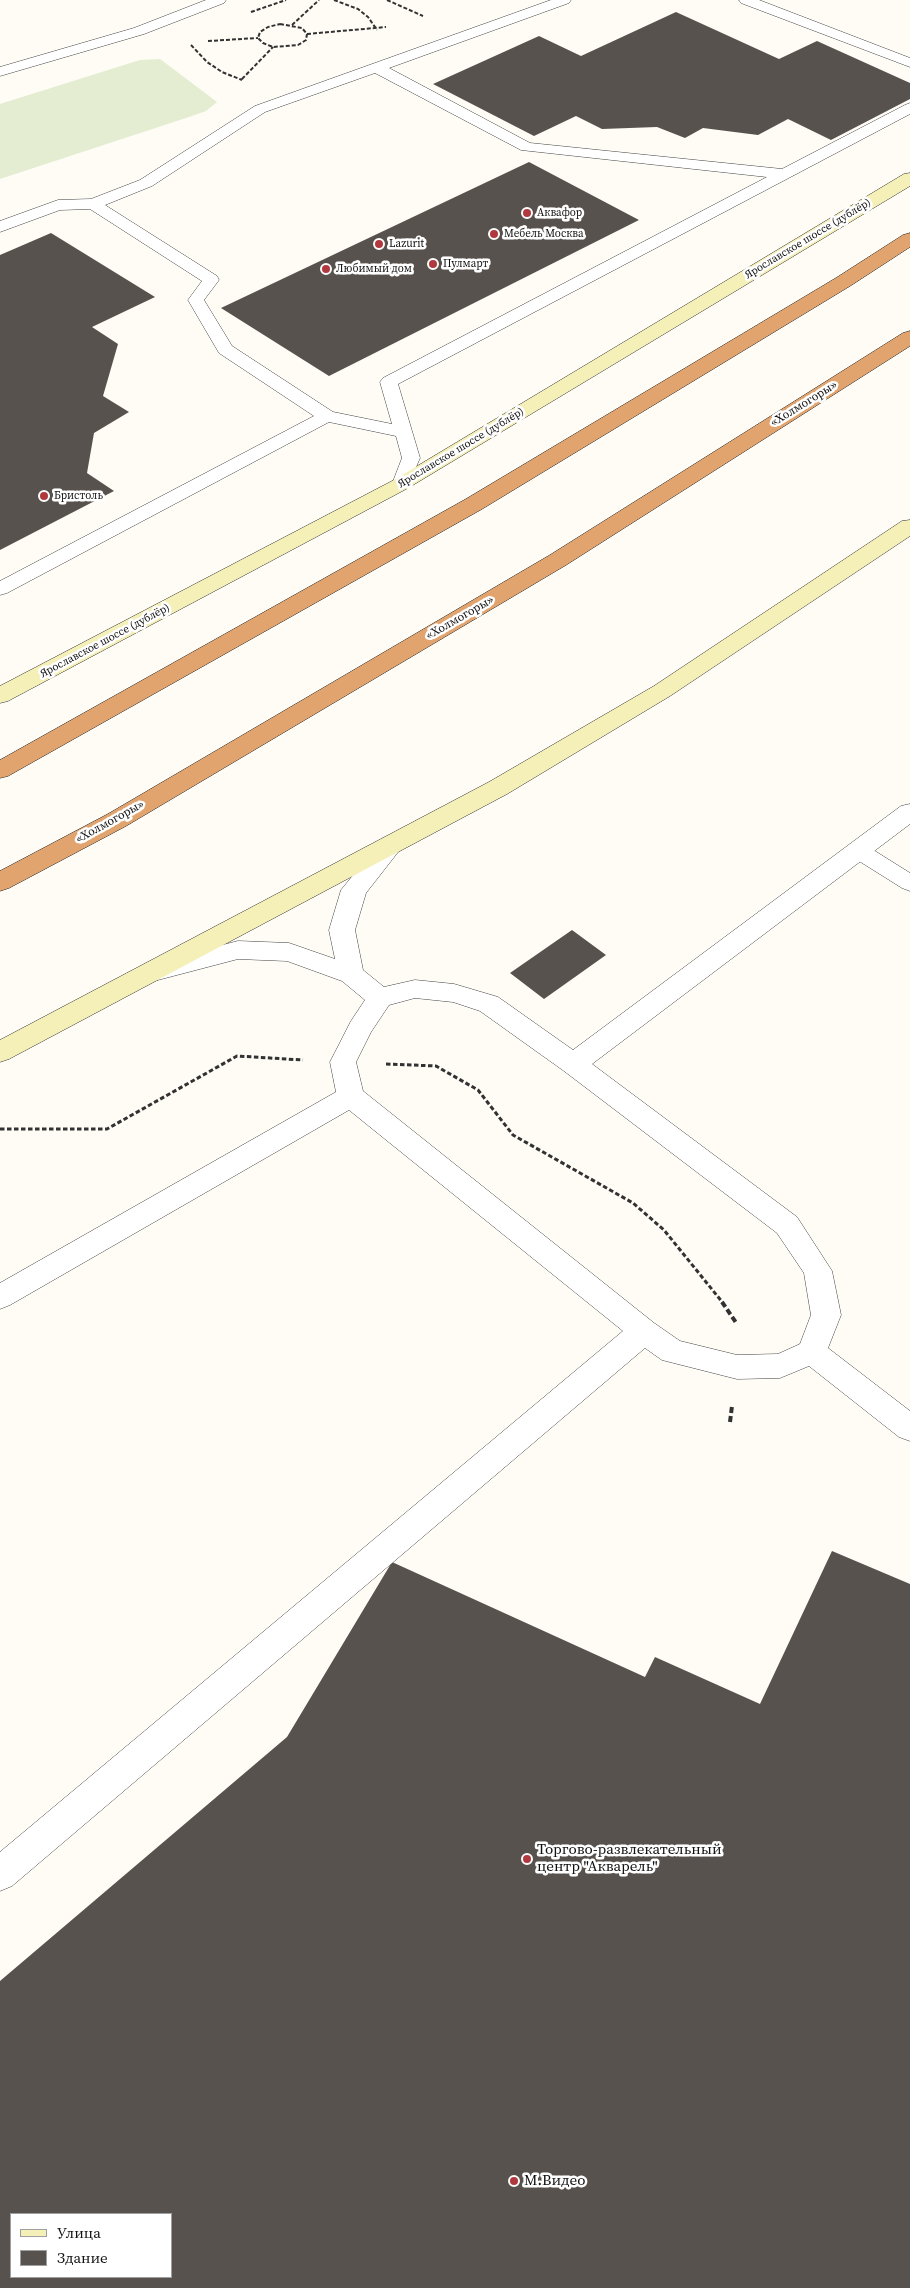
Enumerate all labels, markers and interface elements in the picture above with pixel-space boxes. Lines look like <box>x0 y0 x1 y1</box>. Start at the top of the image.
street label: Ярославское шоссе (дублёр) <box>743 196 873 282</box>
place label: Аквафор <box>537 206 582 220</box>
marker: Аквафор <box>521 207 533 219</box>
place label: Мебель Москва <box>504 227 584 241</box>
marker: Мебель Москва <box>488 228 500 240</box>
place label: Lazurit <box>389 237 424 251</box>
marker: Lazurit <box>373 238 385 250</box>
place label: Пулмарт <box>443 257 488 271</box>
marker: Пулмарт <box>427 258 439 270</box>
place label: Любимый дом <box>336 262 412 276</box>
marker: Любимый дом <box>320 263 332 275</box>
street label: «Холмогоры» <box>768 378 840 430</box>
street label: Ярославское шоссе (дублёр) <box>396 405 526 491</box>
place label: Бристоль <box>54 489 103 503</box>
marker: Бристоль <box>38 490 50 502</box>
street label: «Холмогоры» <box>424 593 496 643</box>
street label: Ярославское шоссе (дублёр) <box>38 601 172 681</box>
street label: «Холмогоры» <box>73 797 147 847</box>
place label: Торгово-развлекательный центр "Акварель" <box>537 1841 722 1876</box>
marker: Торгово-развлекательный центр "Акварель" <box>521 1853 533 1865</box>
place label: М.Видео <box>524 2172 585 2190</box>
marker: М.Видео <box>508 2175 520 2187</box>
legend <box>10 2213 172 2278</box>
text: Улица <box>57 2222 101 2243</box>
text: Здание <box>57 2247 108 2268</box>

